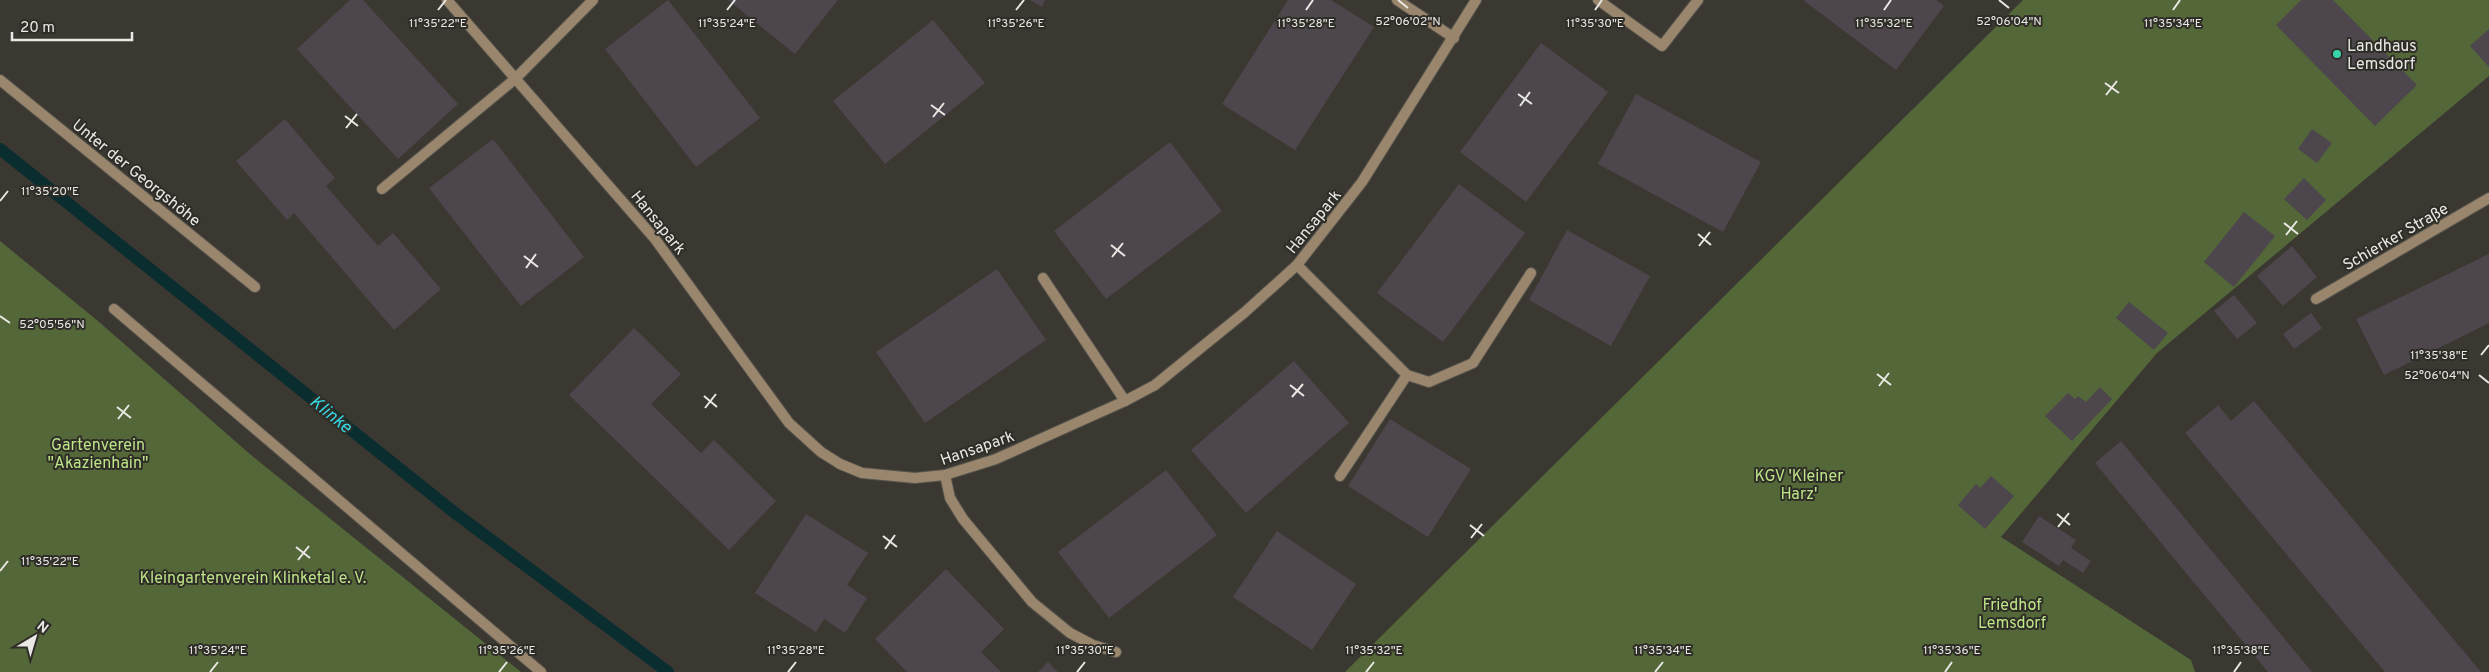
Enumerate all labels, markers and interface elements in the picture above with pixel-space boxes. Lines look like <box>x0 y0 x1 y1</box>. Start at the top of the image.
scale bar <box>12 10 132 42</box>
text: 52°06'02"N <box>1375 14 1441 30</box>
text: 52°06'04"N <box>1976 14 2042 30</box>
text: 11°35'22"E <box>409 16 467 32</box>
text: 11°35'24"E <box>698 16 756 32</box>
text: 11°35'26"E <box>987 16 1045 32</box>
text: 11°35'28"E <box>1277 16 1335 32</box>
text: 11°35'30"E <box>1566 16 1624 32</box>
text: 11°35'32"E <box>1855 16 1913 32</box>
text: 11°35'34"E <box>2144 16 2202 32</box>
text: 20 m <box>20 19 55 38</box>
place label: Landhaus Lemsdorf <box>2347 37 2417 75</box>
marker: Landhaus Lemsdorf <box>2331 48 2343 60</box>
street label: Unter der Georgshöhe <box>68 116 204 231</box>
text: 11°35'20"E <box>21 184 79 200</box>
street label: Hansapark <box>1283 186 1347 258</box>
street label: Hansapark <box>625 187 689 259</box>
street label: Schierker Straße <box>2340 199 2452 276</box>
text: 52°05'56"N <box>19 317 85 333</box>
text: 11°35'38"E <box>2410 348 2468 364</box>
text: 52°06'04"N <box>2404 368 2470 384</box>
water label: Klinke <box>304 391 356 440</box>
street label: Hansapark <box>938 427 1017 471</box>
park label: Gartenverein "Akazienhain" <box>48 436 148 474</box>
park label: KGV 'Kleiner Harz' <box>1754 467 1844 505</box>
text: 11°35'22"E <box>21 554 79 570</box>
park label: Kleingartenverein Klinketal e. V. <box>140 569 366 589</box>
park label: Friedhof Lemsdorf <box>1978 596 2047 634</box>
north arrow <box>10 612 60 662</box>
text: N <box>33 618 51 638</box>
text: 11°35'24"E <box>189 643 247 659</box>
text: 11°35'26"E <box>478 643 536 659</box>
text: 11°35'28"E <box>767 643 825 659</box>
text: 11°35'30"E <box>1056 643 1114 659</box>
text: 11°35'32"E <box>1345 643 1403 659</box>
text: 11°35'34"E <box>1634 643 1692 659</box>
text: 11°35'36"E <box>1923 643 1981 659</box>
text: 11°35'38"E <box>2212 643 2270 659</box>

